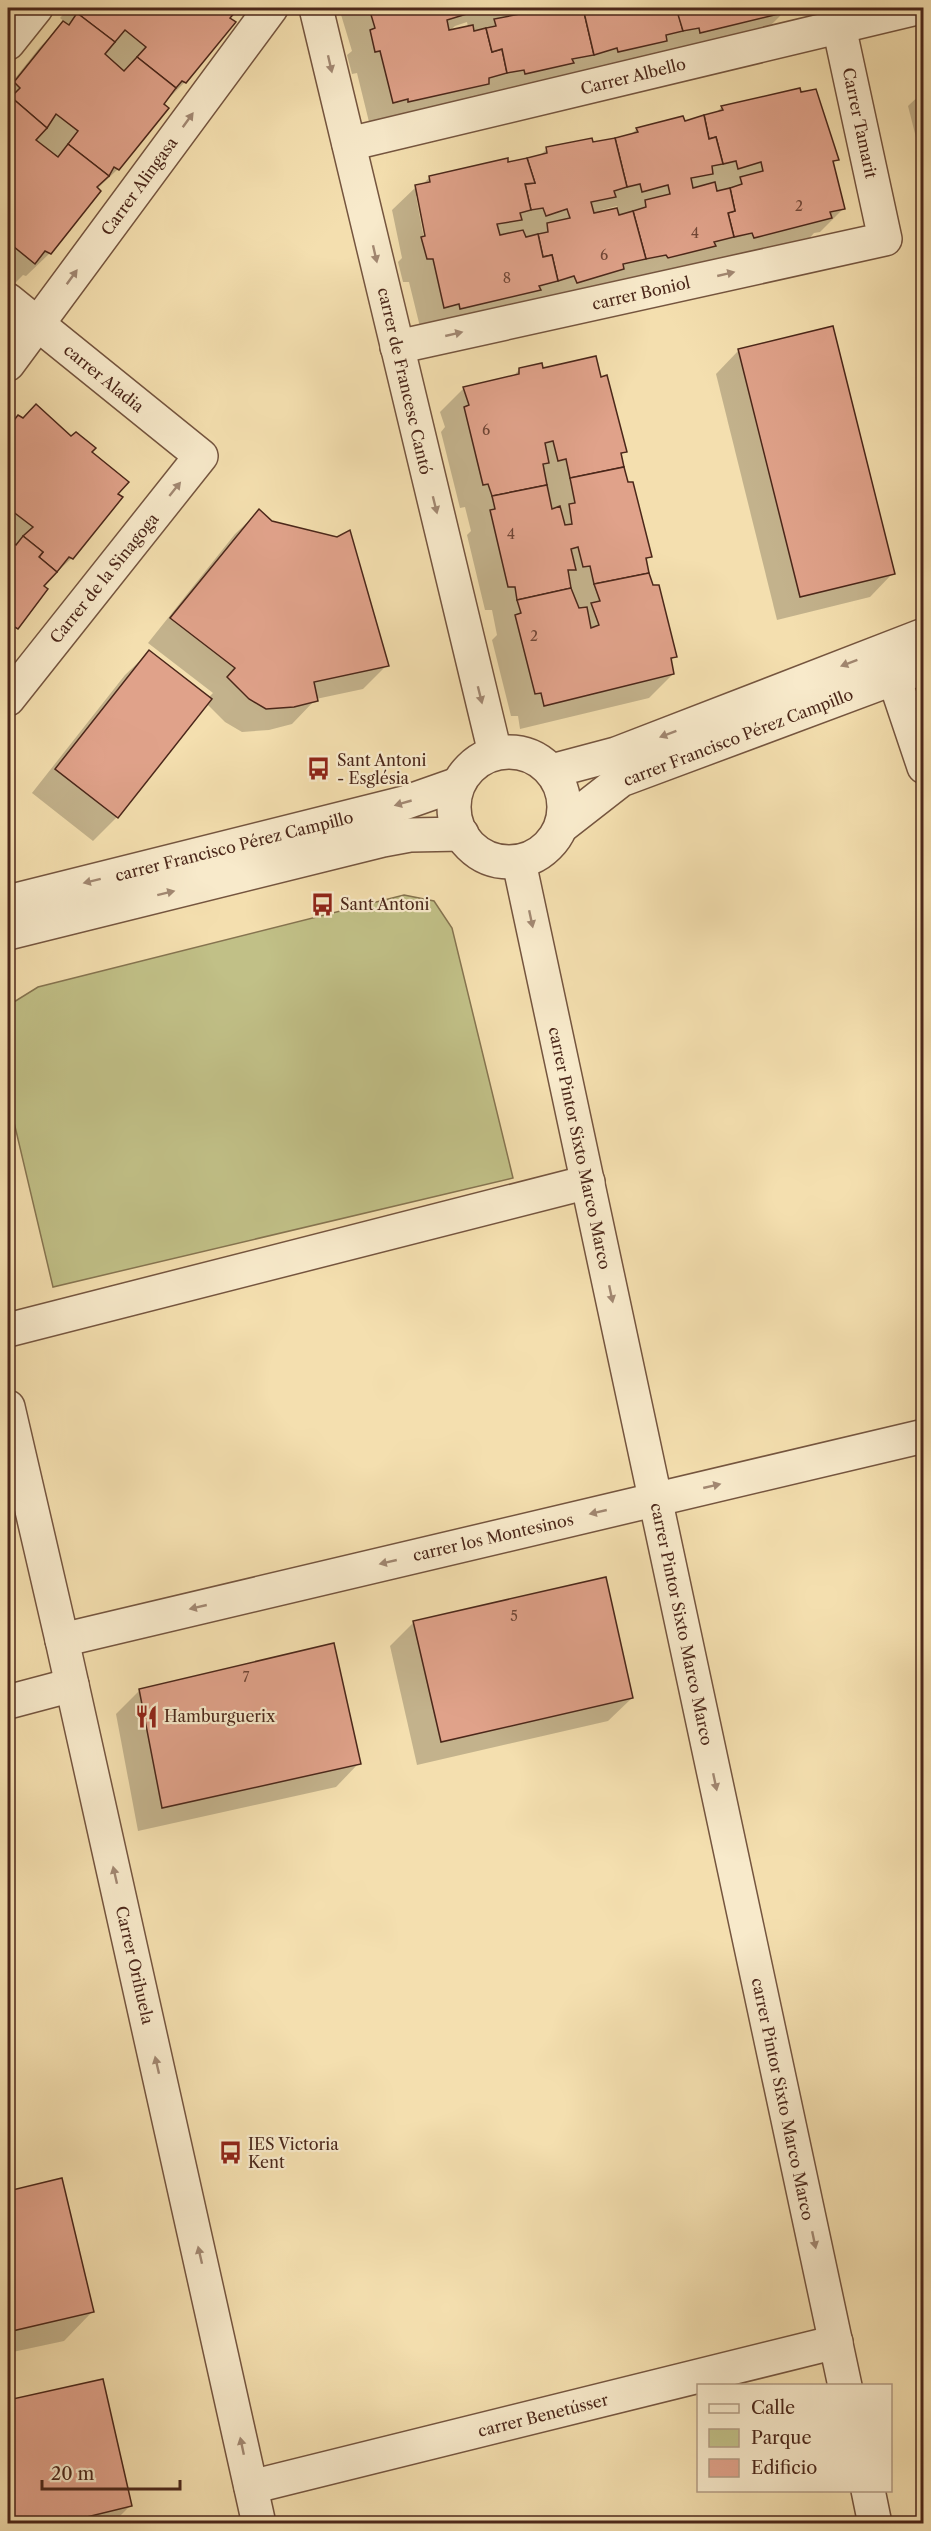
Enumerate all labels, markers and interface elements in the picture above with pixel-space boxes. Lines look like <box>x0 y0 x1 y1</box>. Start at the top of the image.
street label: Carrer Albello <box>578 53 688 99</box>
one-way arrow <box>325 55 335 74</box>
street label: Carrer Tamarit <box>838 66 882 181</box>
one-way arrow <box>181 113 193 128</box>
street label: Carrer Alingasa <box>97 132 182 239</box>
house number: 2 <box>795 197 803 215</box>
house number: 4 <box>691 224 699 242</box>
one-way arrow <box>370 245 380 263</box>
house number: 6 <box>600 246 608 264</box>
one-way arrow <box>66 269 78 285</box>
house number: 8 <box>503 269 511 287</box>
one-way arrow <box>717 269 736 278</box>
street label: carrer Boniol <box>590 272 692 314</box>
street label: carrer de Francesc Cantó <box>374 285 436 477</box>
one-way arrow <box>445 329 463 339</box>
street label: carrer Aladia <box>60 340 148 417</box>
house number: 6 <box>482 421 490 439</box>
one-way arrow <box>168 481 181 497</box>
one-way arrow <box>430 496 440 514</box>
street label: Carrer de la Sinagoga <box>45 508 163 647</box>
house number: 4 <box>507 525 515 543</box>
house number: 2 <box>530 627 538 645</box>
one-way arrow <box>840 659 858 669</box>
street label: carrer Francisco Pérez Campillo <box>620 684 856 790</box>
one-way arrow <box>476 685 486 704</box>
one-way arrow <box>658 729 676 739</box>
place label: Sant Antoni - Església <box>337 750 427 788</box>
bus stop icon: Sant Antoni - Església <box>306 756 332 782</box>
one-way arrow <box>394 799 412 808</box>
street label: carrer Francisco Pérez Campillo <box>113 807 355 885</box>
one-way arrow <box>83 877 101 887</box>
one-way arrow <box>157 888 175 898</box>
bus stop icon: Sant Antoni <box>309 891 335 917</box>
place label: Sant Antoni <box>340 894 430 914</box>
one-way arrow <box>527 910 536 929</box>
street label: carrer Pintor Sixto Marco Marco <box>544 1025 616 1271</box>
one-way arrow <box>607 1285 617 1304</box>
one-way arrow <box>702 1480 721 1490</box>
street label: carrer Pintor Sixto Marco Marco <box>646 1501 718 1747</box>
one-way arrow <box>589 1508 607 1518</box>
street label: carrer los Montesinos <box>411 1509 575 1565</box>
one-way arrow <box>378 1558 397 1568</box>
one-way arrow <box>189 1603 207 1613</box>
house number: 5 <box>510 1607 518 1625</box>
house number: 7 <box>243 1668 250 1686</box>
restaurant icon: Hamburguerix <box>133 1703 159 1729</box>
place label: Hamburguerix <box>164 1706 276 1726</box>
one-way arrow <box>711 1773 721 1791</box>
one-way arrow <box>109 1866 119 1884</box>
street label: Carrer Orihuela <box>112 1904 158 2027</box>
street label: carrer Pintor Sixto Marco Marco <box>747 1976 819 2222</box>
one-way arrow <box>152 2055 161 2074</box>
place label: IES Victoria Kent <box>248 2134 339 2172</box>
bus stop icon: IES Victoria Kent <box>217 2140 243 2166</box>
one-way arrow <box>809 2230 819 2249</box>
one-way arrow <box>194 2246 204 2265</box>
legend <box>697 2384 892 2492</box>
street label: carrer Benetússer <box>476 2389 611 2441</box>
text: Calle <box>751 2397 795 2419</box>
text: Parque <box>751 2427 812 2449</box>
one-way arrow <box>237 2436 246 2455</box>
scale bar <box>42 2453 180 2491</box>
text: Edificio <box>751 2457 817 2479</box>
text: 20 m <box>51 2463 95 2485</box>

